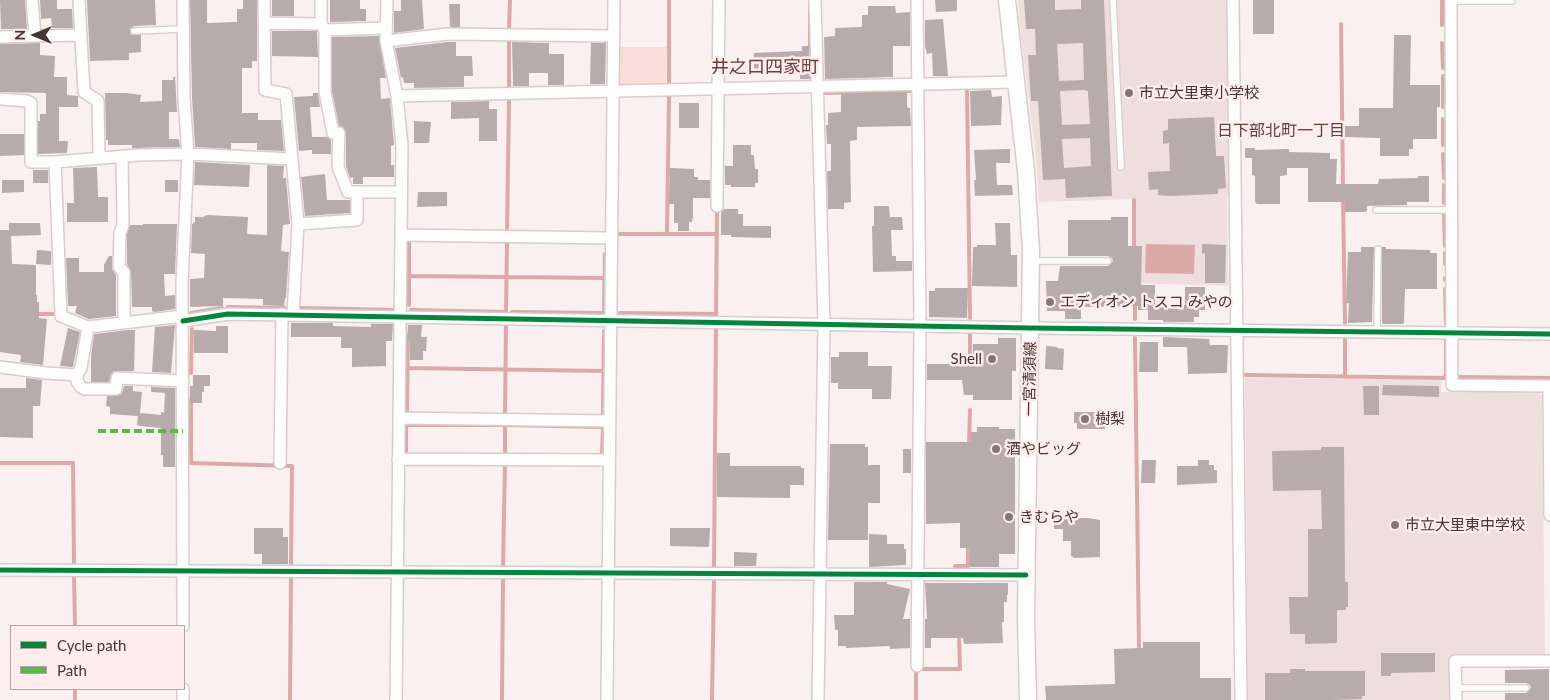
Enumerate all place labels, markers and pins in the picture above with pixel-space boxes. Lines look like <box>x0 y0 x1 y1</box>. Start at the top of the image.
place label: 市立大里東小学校 <box>1139 84 1259 102</box>
marker: 市立大里東小学校 <box>1123 87 1135 99</box>
place label: エディオン トスコ みやの <box>1060 293 1233 311</box>
marker: エディオン トスコ みやの <box>1044 296 1056 308</box>
place label: Shell <box>951 350 982 368</box>
marker: Shell <box>986 353 998 365</box>
place label: 樹梨 <box>1095 410 1125 428</box>
marker: 樹梨 <box>1079 413 1091 425</box>
place label: 酒やビッグ <box>1006 440 1081 458</box>
marker: 酒やビッグ <box>990 443 1002 455</box>
place label: きむらや <box>1019 508 1079 526</box>
marker: きむらや <box>1003 511 1015 523</box>
place label: 市立大里東中学校 <box>1405 516 1525 534</box>
marker: 市立大里東中学校 <box>1389 519 1401 531</box>

